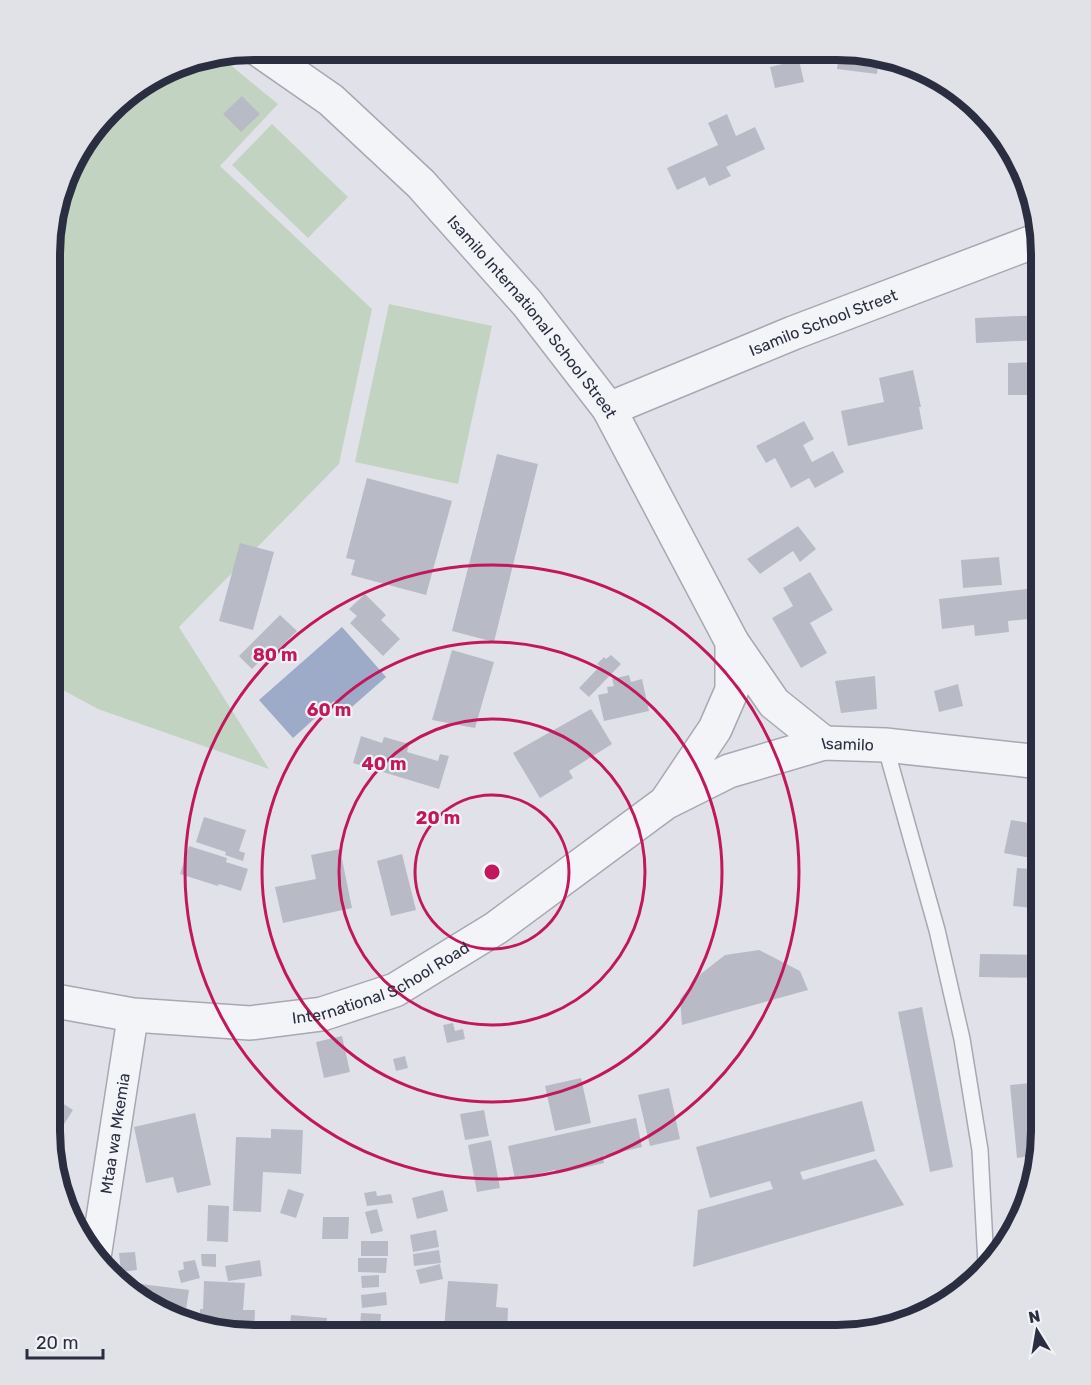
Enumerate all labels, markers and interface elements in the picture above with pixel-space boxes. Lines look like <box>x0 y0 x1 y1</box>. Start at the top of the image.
street label: Isamilo International School Street <box>443 211 621 421</box>
street label: Isamilo School Street <box>746 285 900 360</box>
text: 80 m <box>253 644 297 666</box>
text: 60 m <box>307 699 351 721</box>
street label: Isamilo <box>819 734 874 755</box>
text: 40 m <box>362 753 406 775</box>
text: 20 m <box>416 807 460 829</box>
centre of rings <box>482 862 502 882</box>
street label: International School Road <box>291 938 473 1028</box>
street label: Mtaa wa Mkemia <box>96 1072 134 1195</box>
north arrow <box>1007 1301 1067 1361</box>
text: N <box>1027 1306 1042 1327</box>
scale bar <box>27 1322 104 1360</box>
text: 20 m <box>36 1332 78 1354</box>

